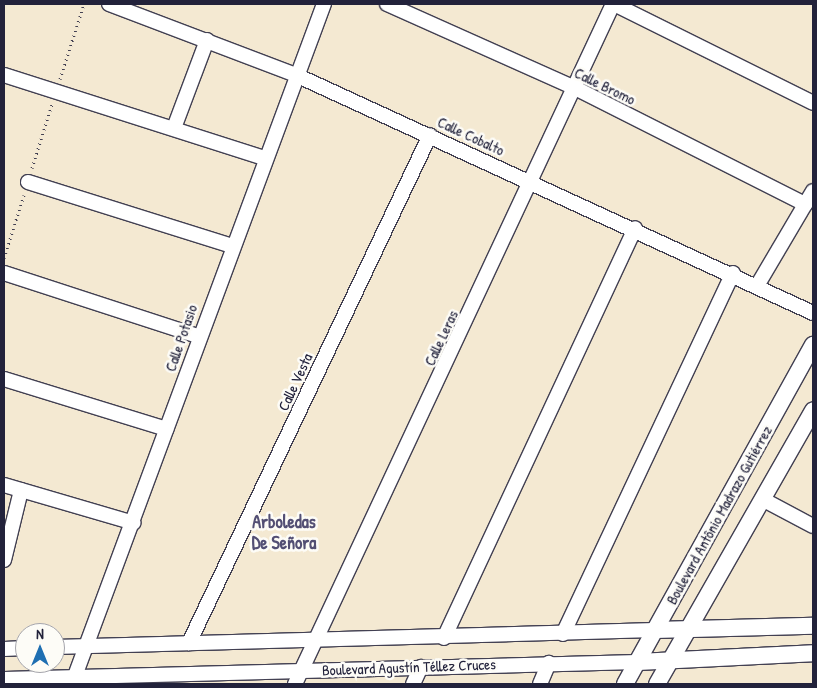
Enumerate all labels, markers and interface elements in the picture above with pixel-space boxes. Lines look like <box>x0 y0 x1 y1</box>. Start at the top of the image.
street label: Calle Bromo <box>572 64 638 108</box>
street label: Calle Cobalto <box>435 113 507 159</box>
street label: Calle Potasio <box>161 302 201 374</box>
street label: Calle Leras <box>420 307 462 369</box>
street label: Calle Vesta <box>274 350 316 414</box>
street label: Boulevard Antônio Madrazo Gutiérrez <box>662 423 776 607</box>
district label: Arboledas De Señora <box>252 512 316 554</box>
north arrow <box>15 623 65 673</box>
text: N <box>36 624 44 643</box>
street label: Boulevard Agustín Téllez Cruces <box>322 655 496 679</box>

